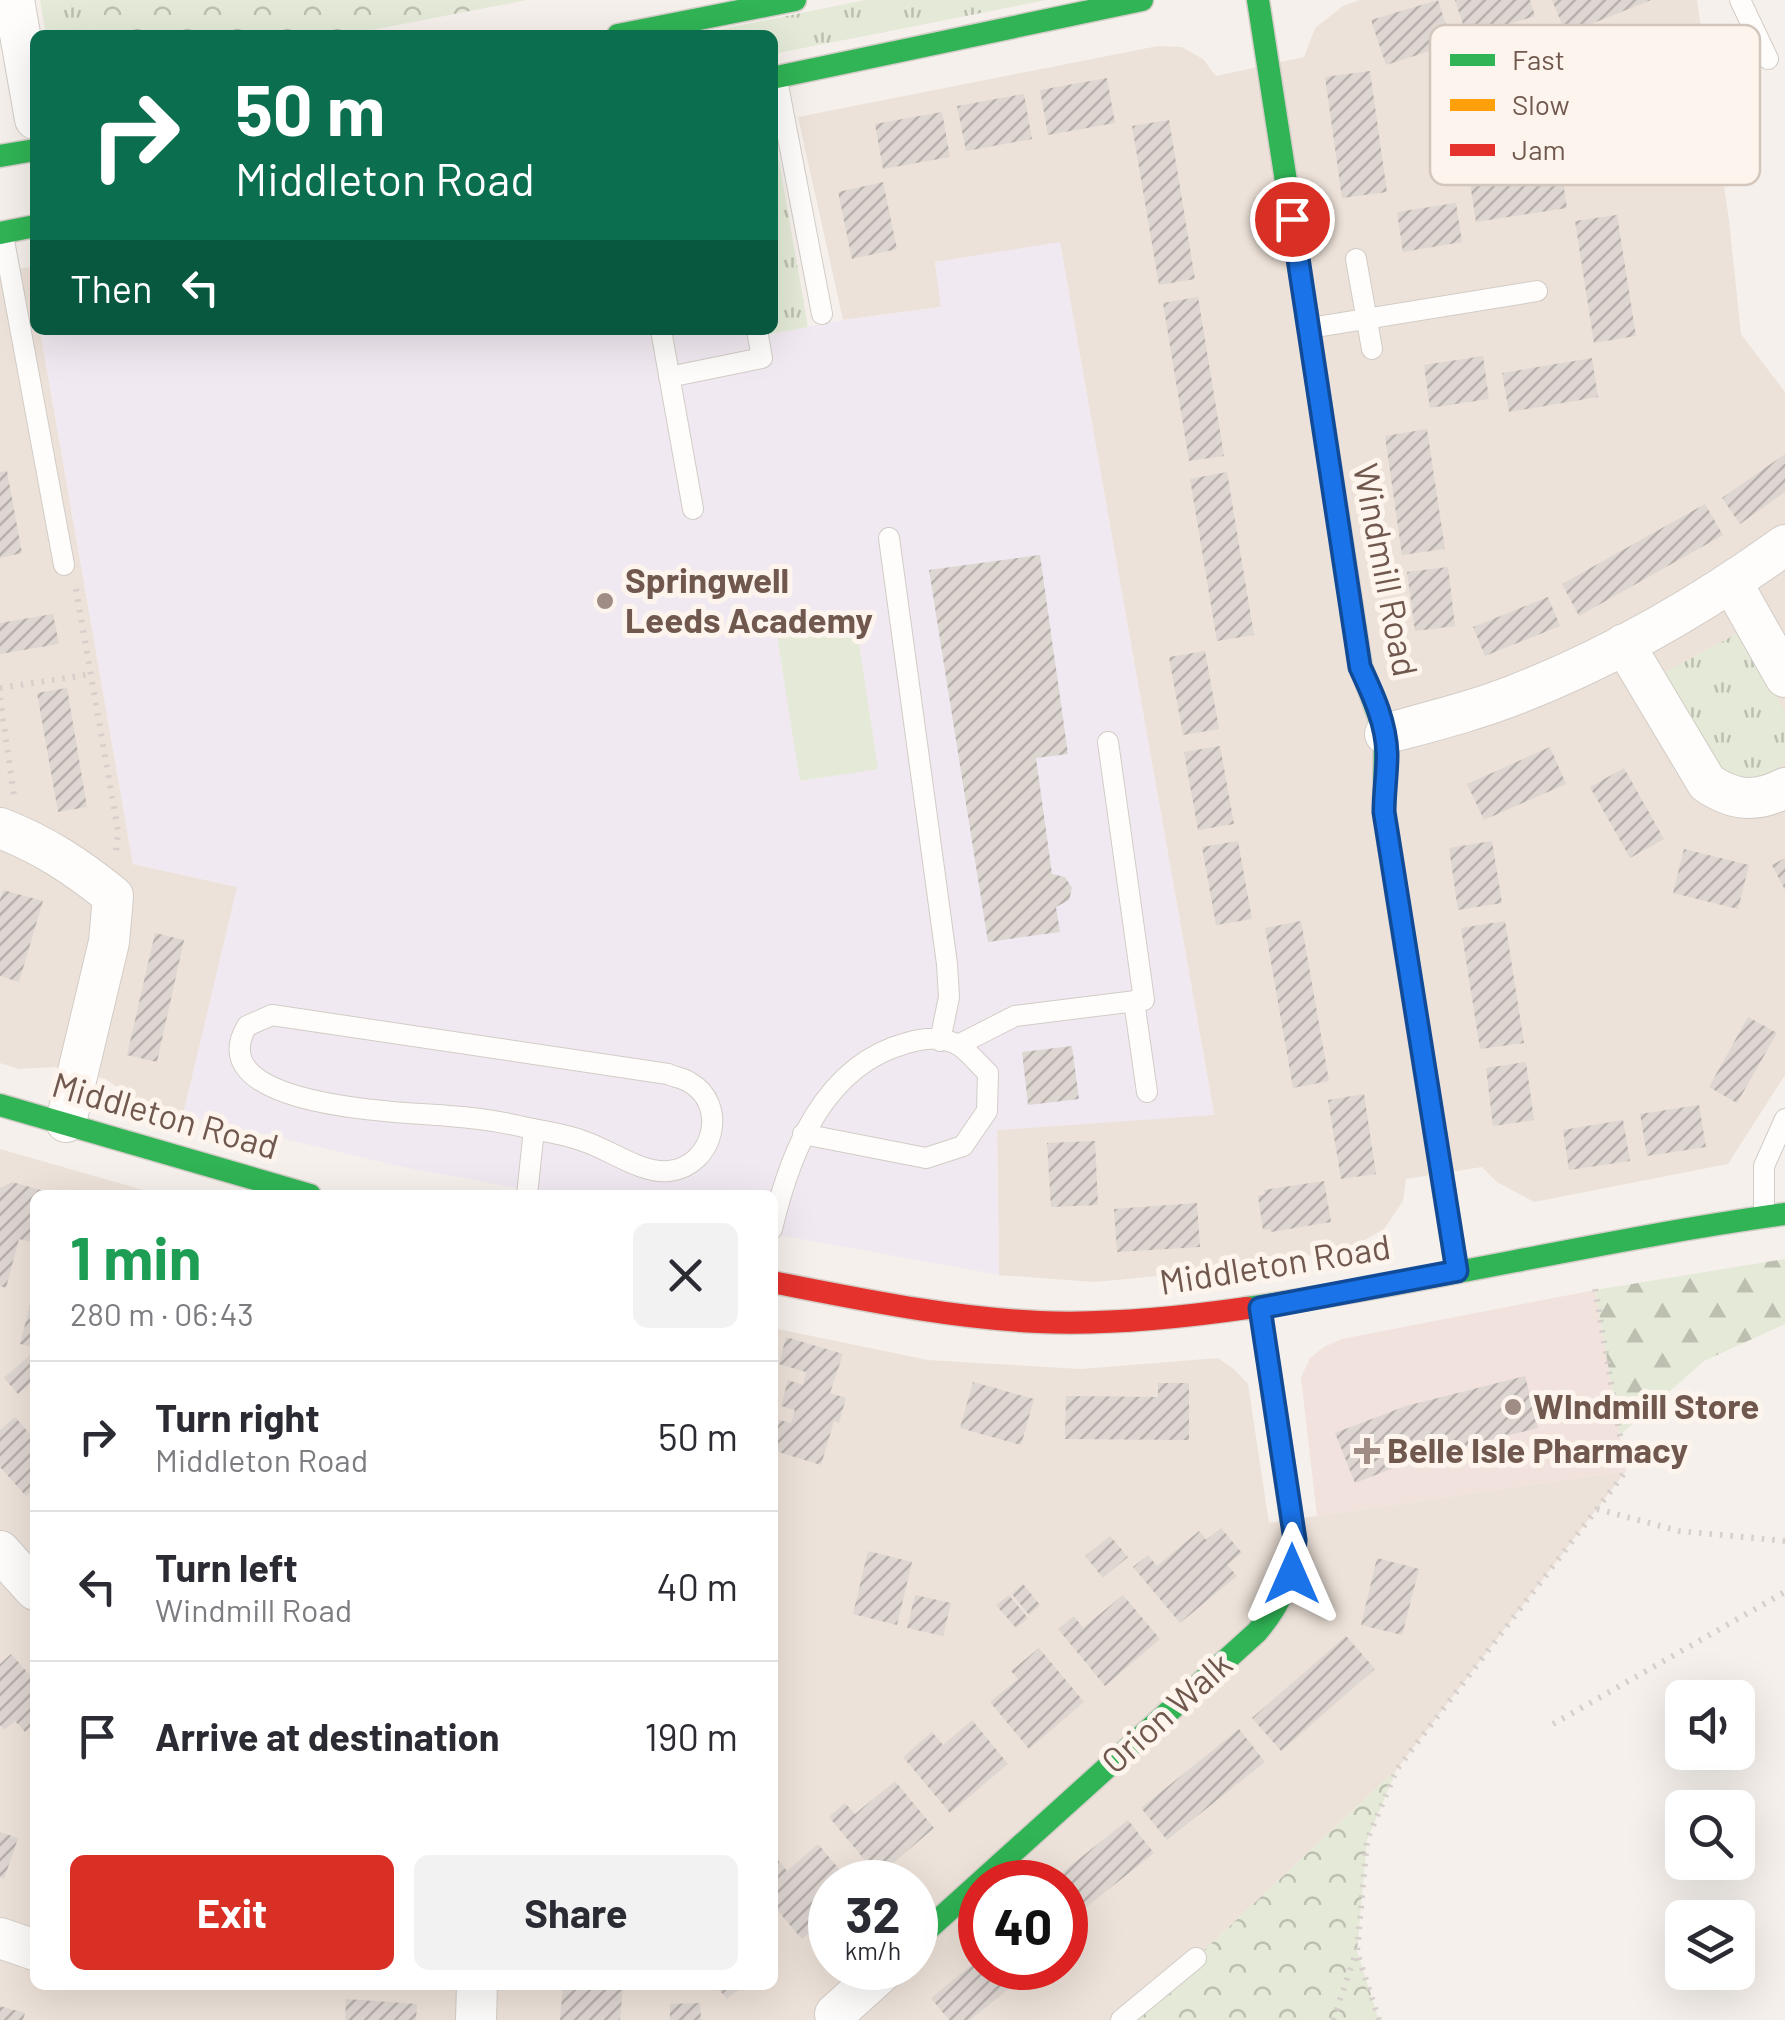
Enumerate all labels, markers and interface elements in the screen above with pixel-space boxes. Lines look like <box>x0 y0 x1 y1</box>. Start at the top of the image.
legend <box>1430 25 1760 185</box>
text: Fast <box>1512 42 1565 76</box>
text: 50 m <box>235 66 385 150</box>
icon: right <box>70 70 200 200</box>
text: Slow <box>1512 87 1570 121</box>
text: Jam <box>1512 132 1566 166</box>
text: Middleton Road <box>235 151 535 205</box>
pin <box>1250 177 1335 262</box>
icon: arrive <box>1265 192 1320 247</box>
icon: left <box>173 260 228 315</box>
text: Then <box>70 265 153 311</box>
street label: Windmill Road <box>1346 460 1428 680</box>
place label: Springwell Leeds Academy <box>625 558 873 640</box>
marker: Springwell Leeds Academy <box>594 590 616 612</box>
street label: Middleton Road <box>48 1062 283 1166</box>
text: 1 min <box>70 1220 201 1292</box>
button: close <box>633 1223 738 1328</box>
street label: Middleton Road <box>1156 1224 1393 1302</box>
text: 280 m · 06:43 <box>70 1294 254 1332</box>
place label: WIndmill Store <box>1533 1384 1759 1426</box>
text: Turn right <box>155 1394 320 1440</box>
marker: WIndmill Store <box>1502 1396 1524 1418</box>
icon: right <box>70 1409 125 1464</box>
text: 50 m <box>658 1413 738 1459</box>
place label: Belle Isle Pharmacy <box>1387 1428 1688 1470</box>
text: Middleton Road <box>155 1440 368 1478</box>
marker: Belle Isle Pharmacy <box>1356 1440 1378 1462</box>
position arrow <box>1240 1522 1344 1626</box>
text: Turn left <box>155 1544 298 1590</box>
icon: left <box>70 1559 125 1614</box>
text: 40 m <box>657 1563 738 1609</box>
text: Windmill Road <box>155 1590 352 1628</box>
street label: Orion Walk <box>1092 1642 1240 1781</box>
map controls <box>1665 1680 1755 1990</box>
button: sound <box>1665 1680 1755 1770</box>
icon: arrive <box>70 1709 125 1764</box>
text: Arrive at destination <box>155 1713 500 1759</box>
text: 190 m <box>644 1713 738 1759</box>
button: search <box>1665 1790 1755 1880</box>
button: Exit <box>70 1855 394 1970</box>
button: Share <box>414 1855 738 1970</box>
speed limit sign: 40 <box>958 1860 1088 1990</box>
text: 32 <box>845 1883 900 1943</box>
button: layers <box>1665 1900 1755 1990</box>
text: km/h <box>845 1935 901 1965</box>

